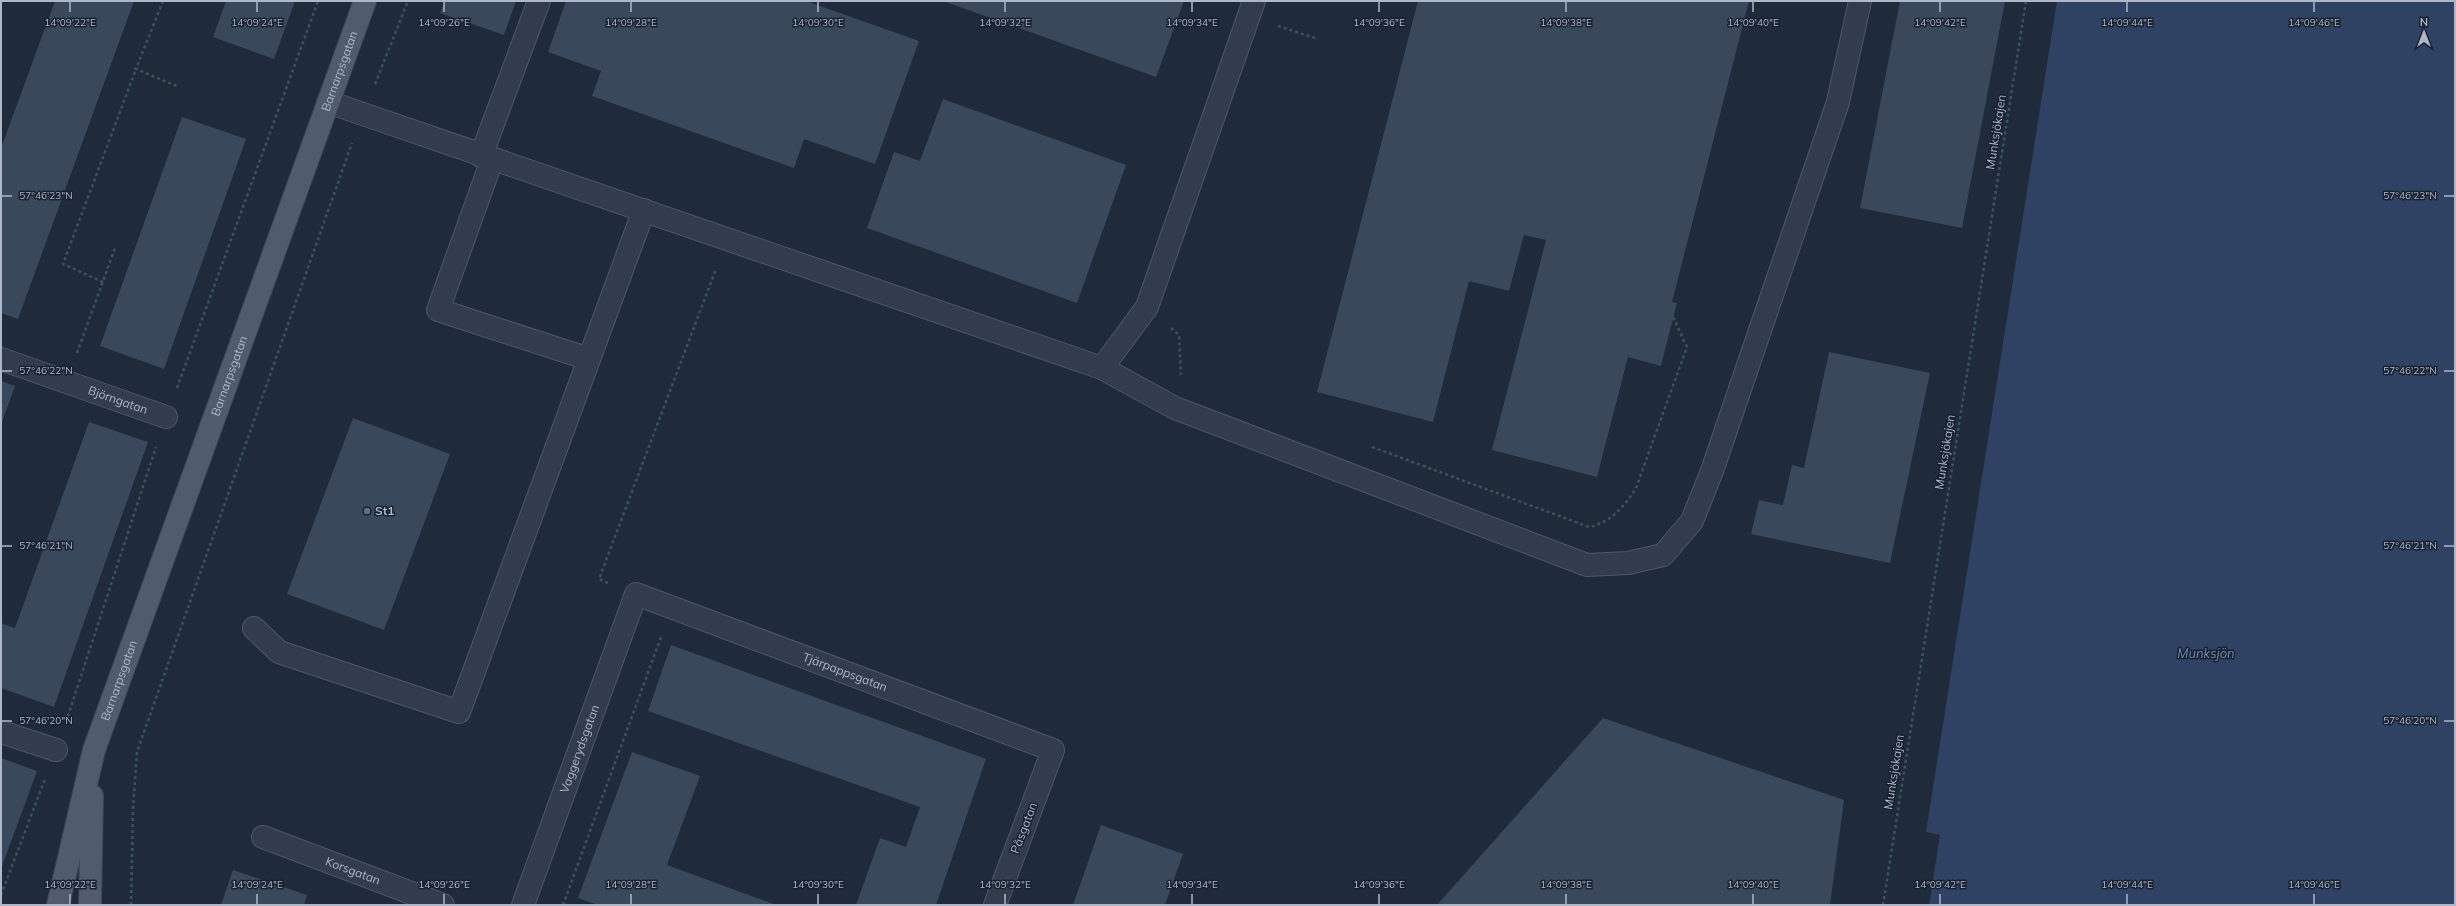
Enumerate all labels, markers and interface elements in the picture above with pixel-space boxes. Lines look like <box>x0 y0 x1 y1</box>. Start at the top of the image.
north arrow <box>2404 12 2444 52</box>
text: N <box>2420 15 2428 29</box>
text: 14°09'22"E <box>44 16 96 29</box>
text: 14°09'24"E <box>231 16 283 29</box>
text: 14°09'26"E <box>418 16 470 29</box>
text: 14°09'28"E <box>605 16 657 29</box>
text: 14°09'30"E <box>792 16 844 29</box>
text: 14°09'32"E <box>979 16 1031 29</box>
text: 14°09'34"E <box>1166 16 1218 29</box>
text: 14°09'36"E <box>1353 16 1405 29</box>
text: 14°09'38"E <box>1540 16 1592 29</box>
text: 14°09'40"E <box>1727 16 1779 29</box>
text: 14°09'42"E <box>1914 16 1966 29</box>
text: 14°09'44"E <box>2101 16 2153 29</box>
text: 14°09'46"E <box>2288 16 2340 29</box>
street label: Barnarpsgatan <box>318 29 361 113</box>
street label: Munksjökajen <box>1982 93 2009 170</box>
text: 57°46'23"N <box>19 189 73 202</box>
text: 57°46'23"N <box>2383 189 2437 202</box>
street label: Barnarpsgatan <box>207 333 250 418</box>
text: 57°46'22"N <box>19 364 73 377</box>
text: 57°46'22"N <box>2383 364 2437 377</box>
street label: Björngatan <box>86 382 150 417</box>
street label: Munksjökajen <box>1931 413 1958 490</box>
place label: St1 <box>375 503 394 518</box>
marker: St1 <box>362 506 372 516</box>
text: 57°46'21"N <box>19 539 73 552</box>
text: 57°46'21"N <box>2383 539 2437 552</box>
street label: Barnarpsgatan <box>97 638 140 723</box>
water label: Munksjön <box>2177 645 2235 661</box>
street label: Tjärpappsgatan <box>801 649 890 694</box>
street label: Vaggerydsgatan <box>556 703 602 795</box>
text: 57°46'20"N <box>19 714 73 727</box>
text: 57°46'20"N <box>2383 714 2437 727</box>
street label: Munksjökajen <box>1880 733 1907 810</box>
street label: Påsgatan <box>1007 800 1040 856</box>
street label: Korsgatan <box>323 853 383 888</box>
text: 14°09'22"E <box>44 878 96 891</box>
text: 14°09'24"E <box>231 878 283 891</box>
text: 14°09'26"E <box>418 878 470 891</box>
text: 14°09'28"E <box>605 878 657 891</box>
text: 14°09'30"E <box>792 878 844 891</box>
text: 14°09'32"E <box>979 878 1031 891</box>
text: 14°09'34"E <box>1166 878 1218 891</box>
text: 14°09'36"E <box>1353 878 1405 891</box>
text: 14°09'38"E <box>1540 878 1592 891</box>
text: 14°09'40"E <box>1727 878 1779 891</box>
text: 14°09'42"E <box>1914 878 1966 891</box>
text: 14°09'44"E <box>2101 878 2153 891</box>
text: 14°09'46"E <box>2288 878 2340 891</box>

